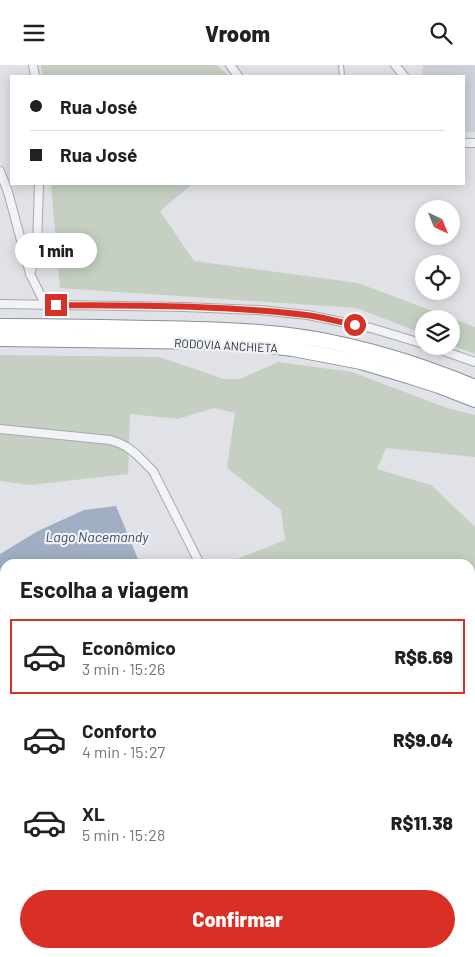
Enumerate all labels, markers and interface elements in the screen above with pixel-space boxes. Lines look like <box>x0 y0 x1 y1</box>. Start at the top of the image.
icon: menu <box>20 19 48 47</box>
icon: search <box>427 19 455 47</box>
text: Vroom <box>205 20 270 46</box>
text: Rua José <box>60 95 137 118</box>
text: Rua José <box>60 143 137 166</box>
north arrow <box>415 200 460 245</box>
map controls <box>415 200 460 355</box>
callout: 1 min <box>15 233 97 267</box>
text: 1 min <box>38 241 74 260</box>
button: locate <box>415 255 460 300</box>
route end <box>45 294 67 316</box>
button: layers <box>415 310 460 355</box>
route start <box>344 314 366 336</box>
street label: RODOVIA ANCHIETA <box>174 335 278 355</box>
water label: Lago Nacemandy <box>46 528 149 545</box>
text: Escolha a viagem <box>20 576 189 602</box>
icon: car <box>22 634 67 679</box>
text: Econômico <box>82 636 176 659</box>
text: R$6.69 <box>394 645 453 668</box>
text: 3 min · 15:26 <box>82 659 165 678</box>
icon: car <box>22 717 67 762</box>
text: Conforto <box>82 719 157 742</box>
text: R$9.04 <box>393 728 453 751</box>
text: 4 min · 15:27 <box>82 742 165 761</box>
icon: car <box>22 800 67 845</box>
text: XL <box>82 802 105 825</box>
text: R$11.38 <box>391 811 453 834</box>
text: 5 min · 15:28 <box>82 825 165 844</box>
button: Confirmar <box>20 890 455 948</box>

